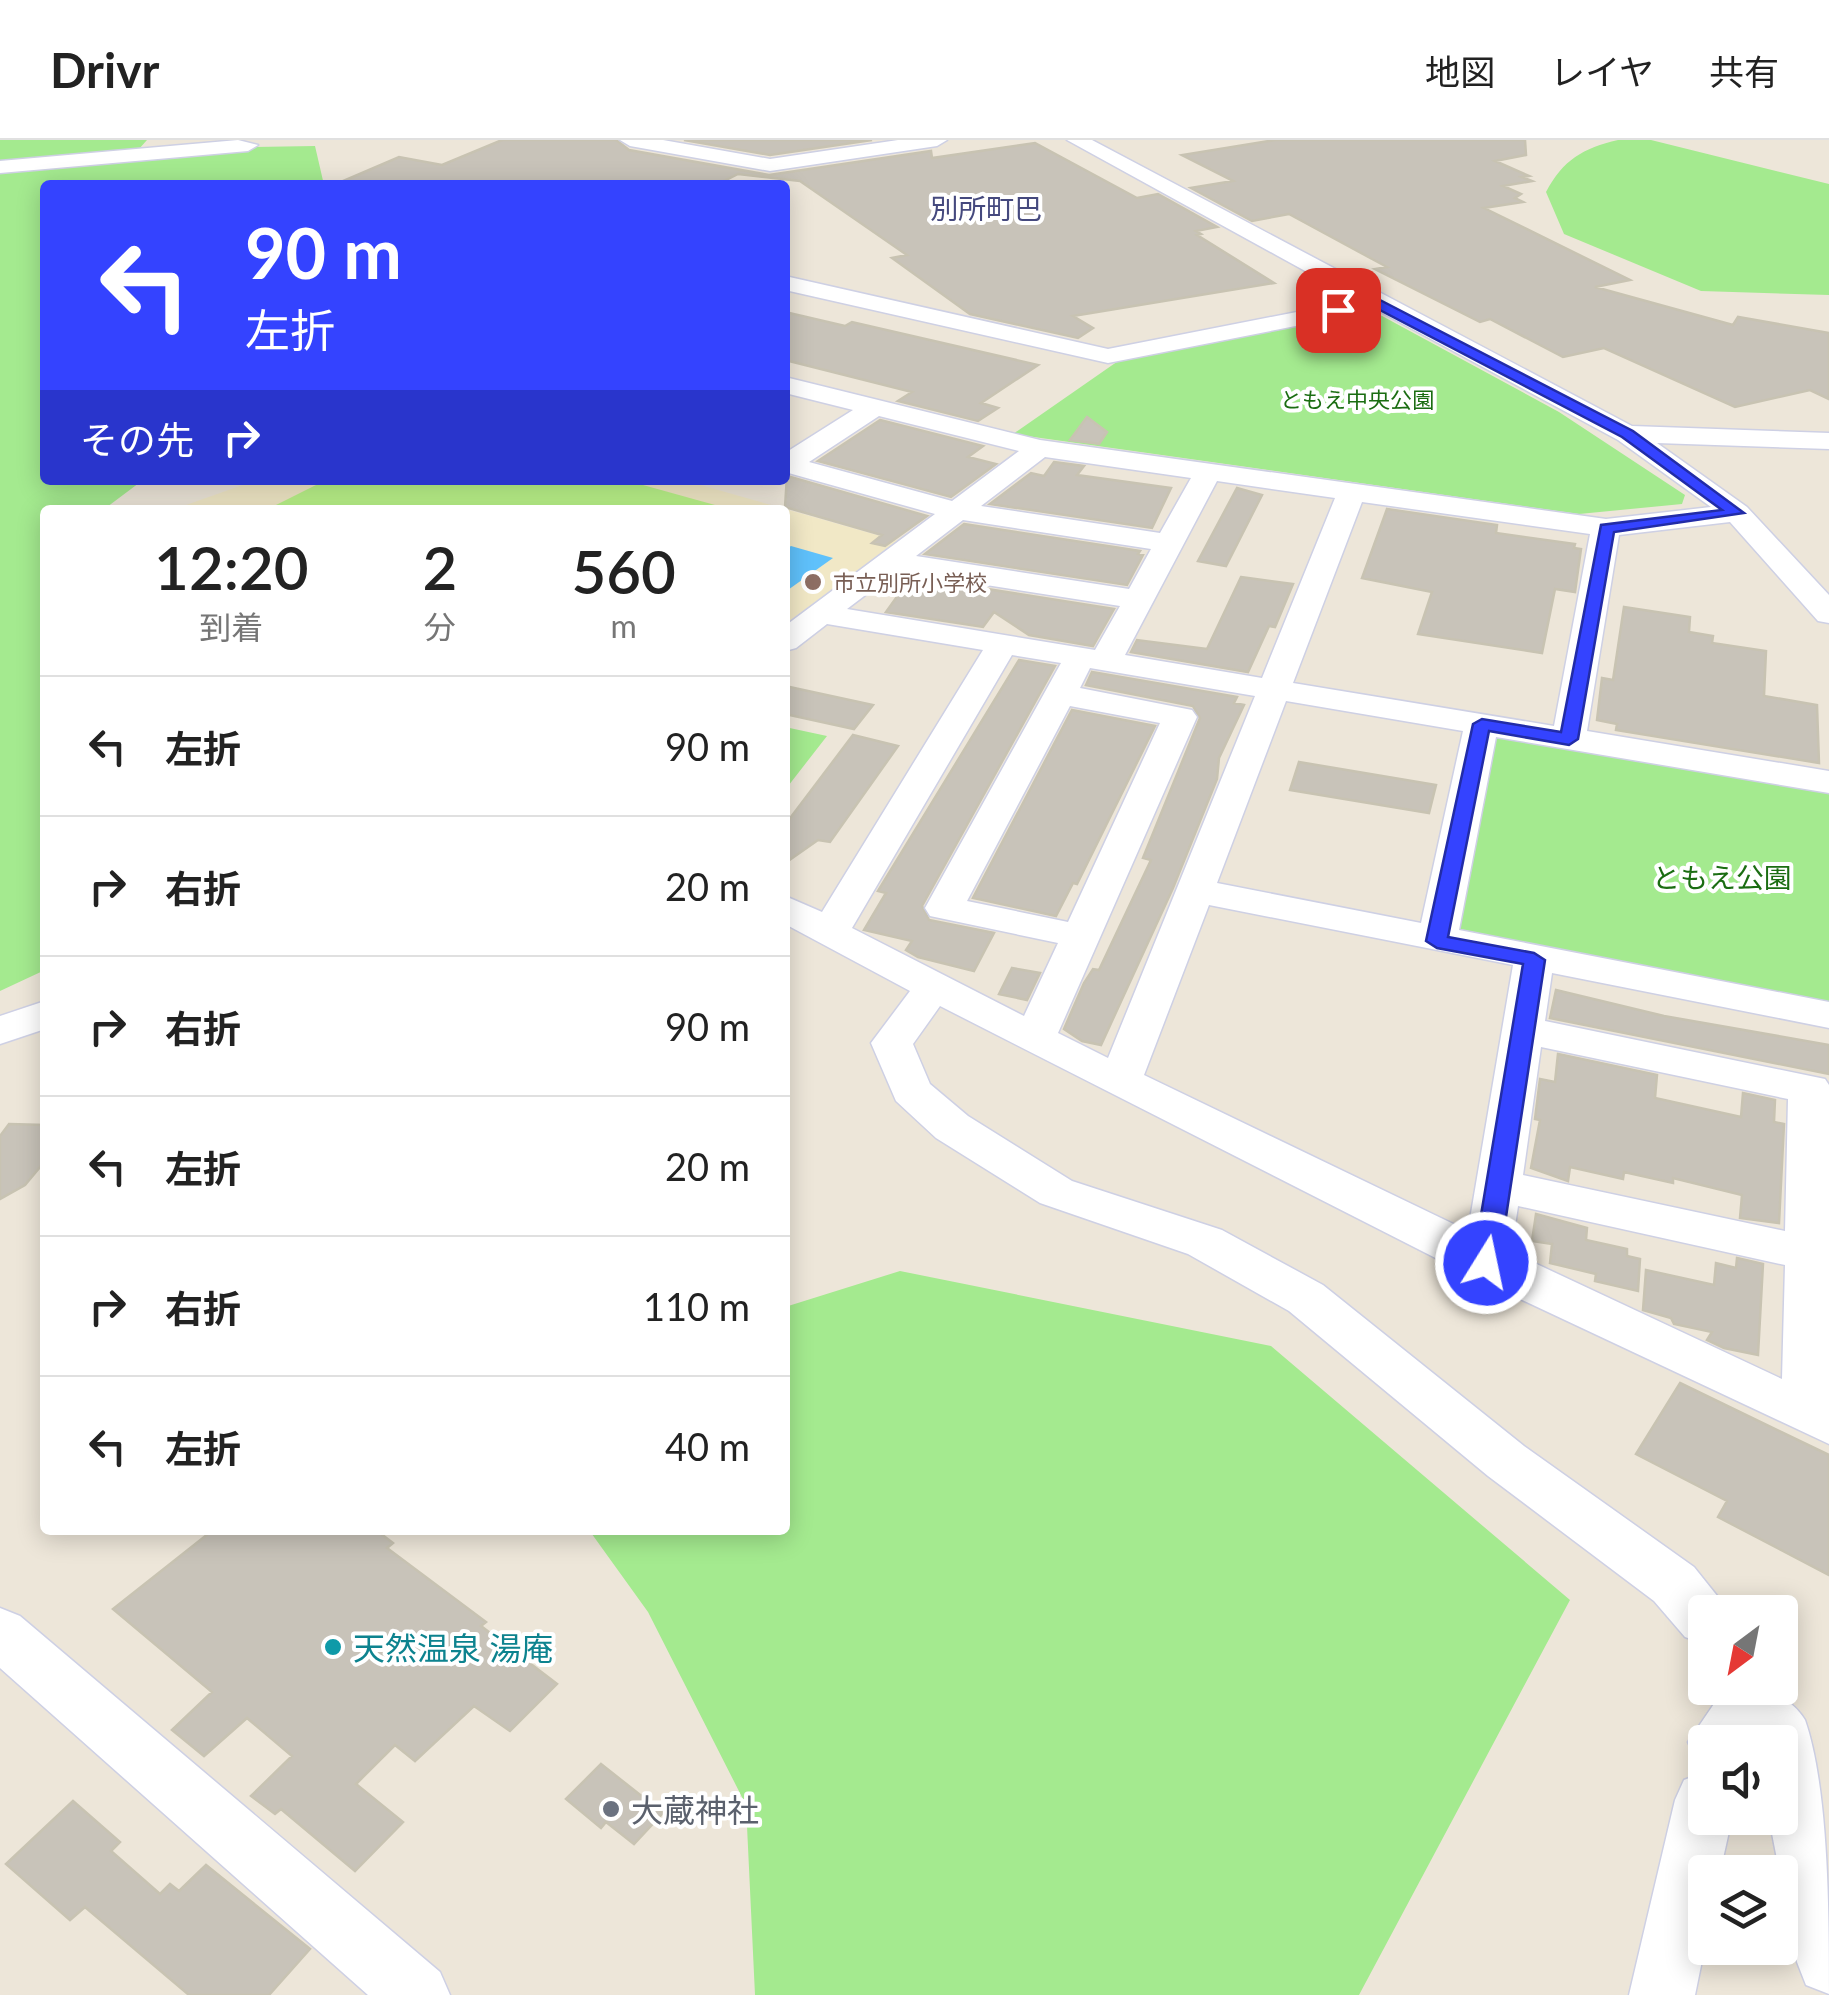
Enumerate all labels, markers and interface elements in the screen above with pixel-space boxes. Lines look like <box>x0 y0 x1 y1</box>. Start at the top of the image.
text: Drivr <box>50 41 159 98</box>
text: 地図 <box>1425 50 1495 92</box>
text: レイヤ <box>1550 50 1654 92</box>
text: 共有 <box>1709 50 1779 92</box>
district label: 別所町巴 <box>930 191 1042 225</box>
text: 90 m <box>245 210 402 294</box>
icon: left <box>80 220 210 350</box>
pin <box>1296 268 1381 353</box>
icon: arrive <box>1311 283 1366 338</box>
text: 左折 <box>245 303 335 357</box>
park label: ともえ中央公園 <box>1280 386 1434 413</box>
icon: right <box>214 410 269 465</box>
text: その先 <box>80 416 194 462</box>
text: 12:20 <box>154 531 309 603</box>
text: 2 <box>423 531 457 603</box>
text: 560 <box>572 535 676 607</box>
place label: 市立別所小学校 <box>833 569 987 596</box>
marker: 市立別所小学校 <box>802 571 824 593</box>
text: m <box>611 606 637 645</box>
text: 到着 <box>199 607 263 646</box>
text: 分 <box>424 607 456 646</box>
icon: left <box>80 719 135 774</box>
text: 90 m <box>665 723 750 769</box>
text: 左折 <box>165 725 241 771</box>
icon: right <box>80 859 135 914</box>
park label: ともえ公園 <box>1652 860 1792 894</box>
text: 20 m <box>665 863 750 909</box>
text: 右折 <box>165 865 241 911</box>
icon: right <box>80 999 135 1054</box>
text: 90 m <box>665 1003 750 1049</box>
text: 右折 <box>165 1005 241 1051</box>
icon: left <box>80 1139 135 1194</box>
text: 20 m <box>665 1143 750 1189</box>
text: 左折 <box>165 1145 241 1191</box>
position arrow <box>1434 1211 1538 1315</box>
icon: right <box>80 1279 135 1334</box>
text: 110 m <box>643 1283 750 1329</box>
text: 右折 <box>165 1285 241 1331</box>
icon: left <box>80 1419 135 1474</box>
text: 40 m <box>665 1423 750 1469</box>
text: 左折 <box>165 1425 241 1471</box>
north arrow <box>1688 1595 1798 1705</box>
map controls <box>1688 1595 1798 1965</box>
place label: 天然温泉 湯庵 <box>353 1628 553 1667</box>
marker: 天然温泉 湯庵 <box>322 1636 344 1658</box>
button: sound <box>1688 1725 1798 1835</box>
place label: 大蔵神社 <box>631 1790 759 1829</box>
marker: 大蔵神社 <box>600 1798 622 1820</box>
button: layers <box>1688 1855 1798 1965</box>

